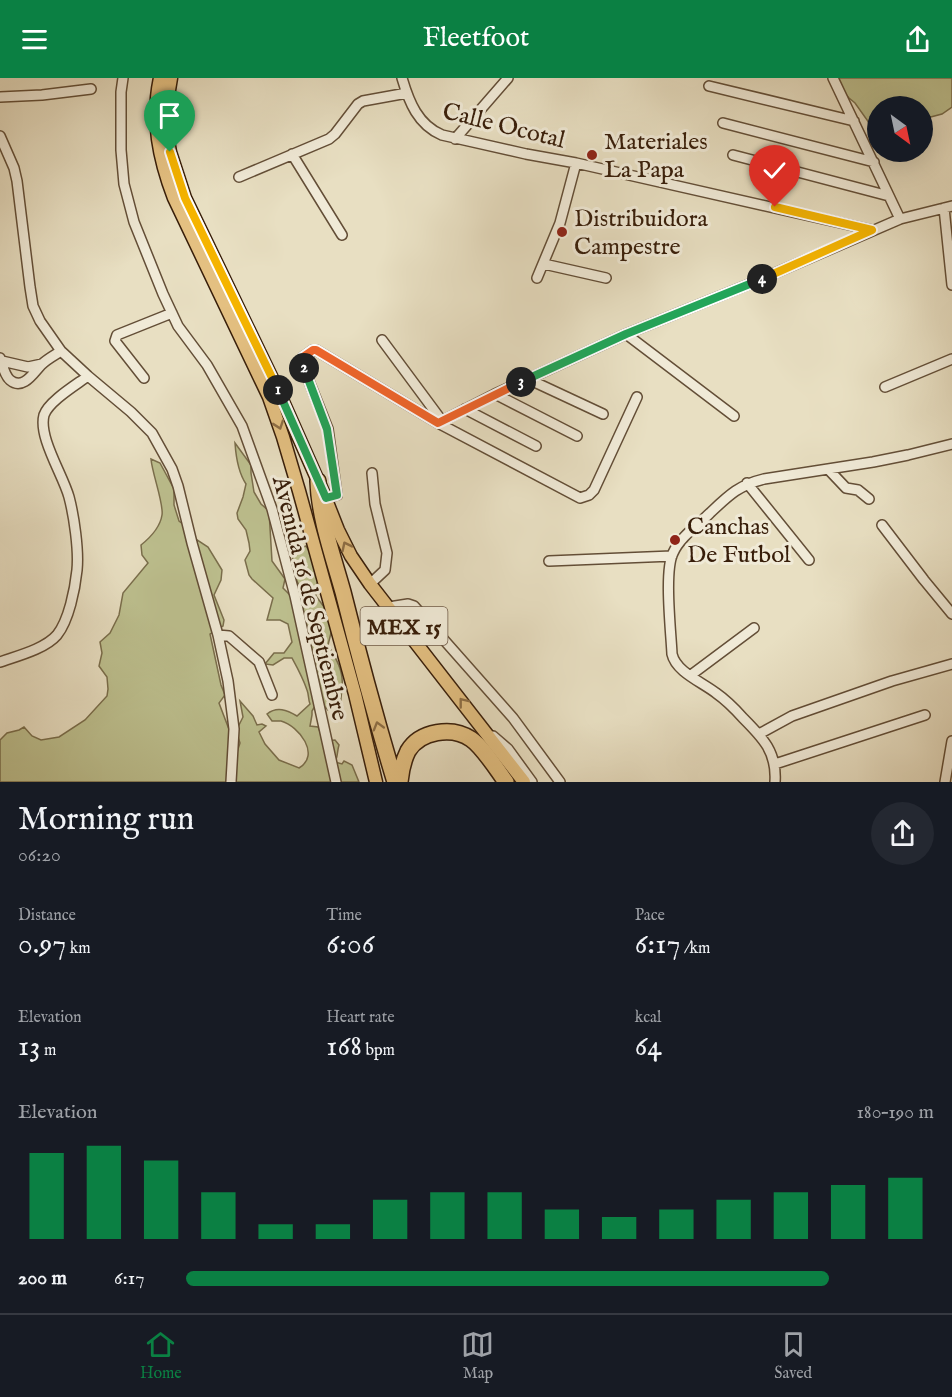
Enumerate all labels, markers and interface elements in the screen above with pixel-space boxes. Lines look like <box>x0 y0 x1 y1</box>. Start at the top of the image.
text: Fleetfoot <box>423 22 529 56</box>
icon: menu <box>18 23 51 56</box>
icon: share <box>901 23 934 56</box>
pin <box>144 90 195 152</box>
street label: Calle Ocotal <box>439 96 569 157</box>
north arrow <box>867 96 933 162</box>
map controls <box>867 96 933 162</box>
icon: arrive <box>153 99 186 132</box>
place label: Materiales La Papa <box>604 127 708 186</box>
pin <box>749 145 800 207</box>
marker: Materiales La Papa <box>585 148 599 162</box>
icon: check <box>758 154 791 187</box>
place label: Distribuidora Campestre <box>574 204 708 263</box>
marker: Distribuidora Campestre <box>555 225 569 239</box>
pin: 4 <box>747 264 777 294</box>
text: 4 <box>758 269 766 289</box>
pin: 2 <box>289 353 319 383</box>
text: 2 <box>300 358 308 378</box>
pin: 3 <box>506 367 536 397</box>
text: 3 <box>518 372 524 392</box>
pin: 1 <box>263 375 293 405</box>
text: 1 <box>275 380 281 400</box>
one-way arrow <box>272 419 285 430</box>
street label: Avenida 16 de Septiembre <box>264 472 355 724</box>
place label: Canchas De Futbol <box>687 512 791 571</box>
marker: Canchas De Futbol <box>668 533 682 547</box>
one-way arrow <box>342 542 353 553</box>
road number: MEX 15 <box>360 607 448 645</box>
one-way arrow <box>459 698 470 709</box>
one-way arrow <box>373 721 385 732</box>
text: Morning run <box>18 799 194 841</box>
button: share <box>871 802 934 865</box>
text: 06:20 <box>18 843 61 868</box>
text: Distance <box>18 906 76 926</box>
text: Time <box>326 906 362 926</box>
text: Pace <box>635 906 665 926</box>
text: 0.97 <box>18 926 66 964</box>
text: 6:06 <box>326 926 374 964</box>
text: 6:17 <box>635 926 680 964</box>
text: km <box>66 939 91 959</box>
text: /km <box>680 939 710 959</box>
text: Elevation <box>18 1008 81 1028</box>
text: Heart rate <box>326 1008 395 1028</box>
text: kcal <box>635 1008 661 1028</box>
text: 13 <box>18 1028 40 1066</box>
text: 168 <box>326 1028 362 1066</box>
text: 64 <box>635 1028 662 1066</box>
text: m <box>40 1041 56 1061</box>
text: bpm <box>362 1041 395 1061</box>
text: Elevation <box>18 1100 97 1125</box>
text: 180–190 m <box>856 1100 934 1125</box>
text: 200 m <box>18 1266 67 1291</box>
text: 6:17 <box>114 1266 145 1291</box>
tab: Home <box>140 1328 182 1384</box>
tab: Map <box>461 1328 494 1384</box>
tab: Saved <box>774 1328 812 1384</box>

